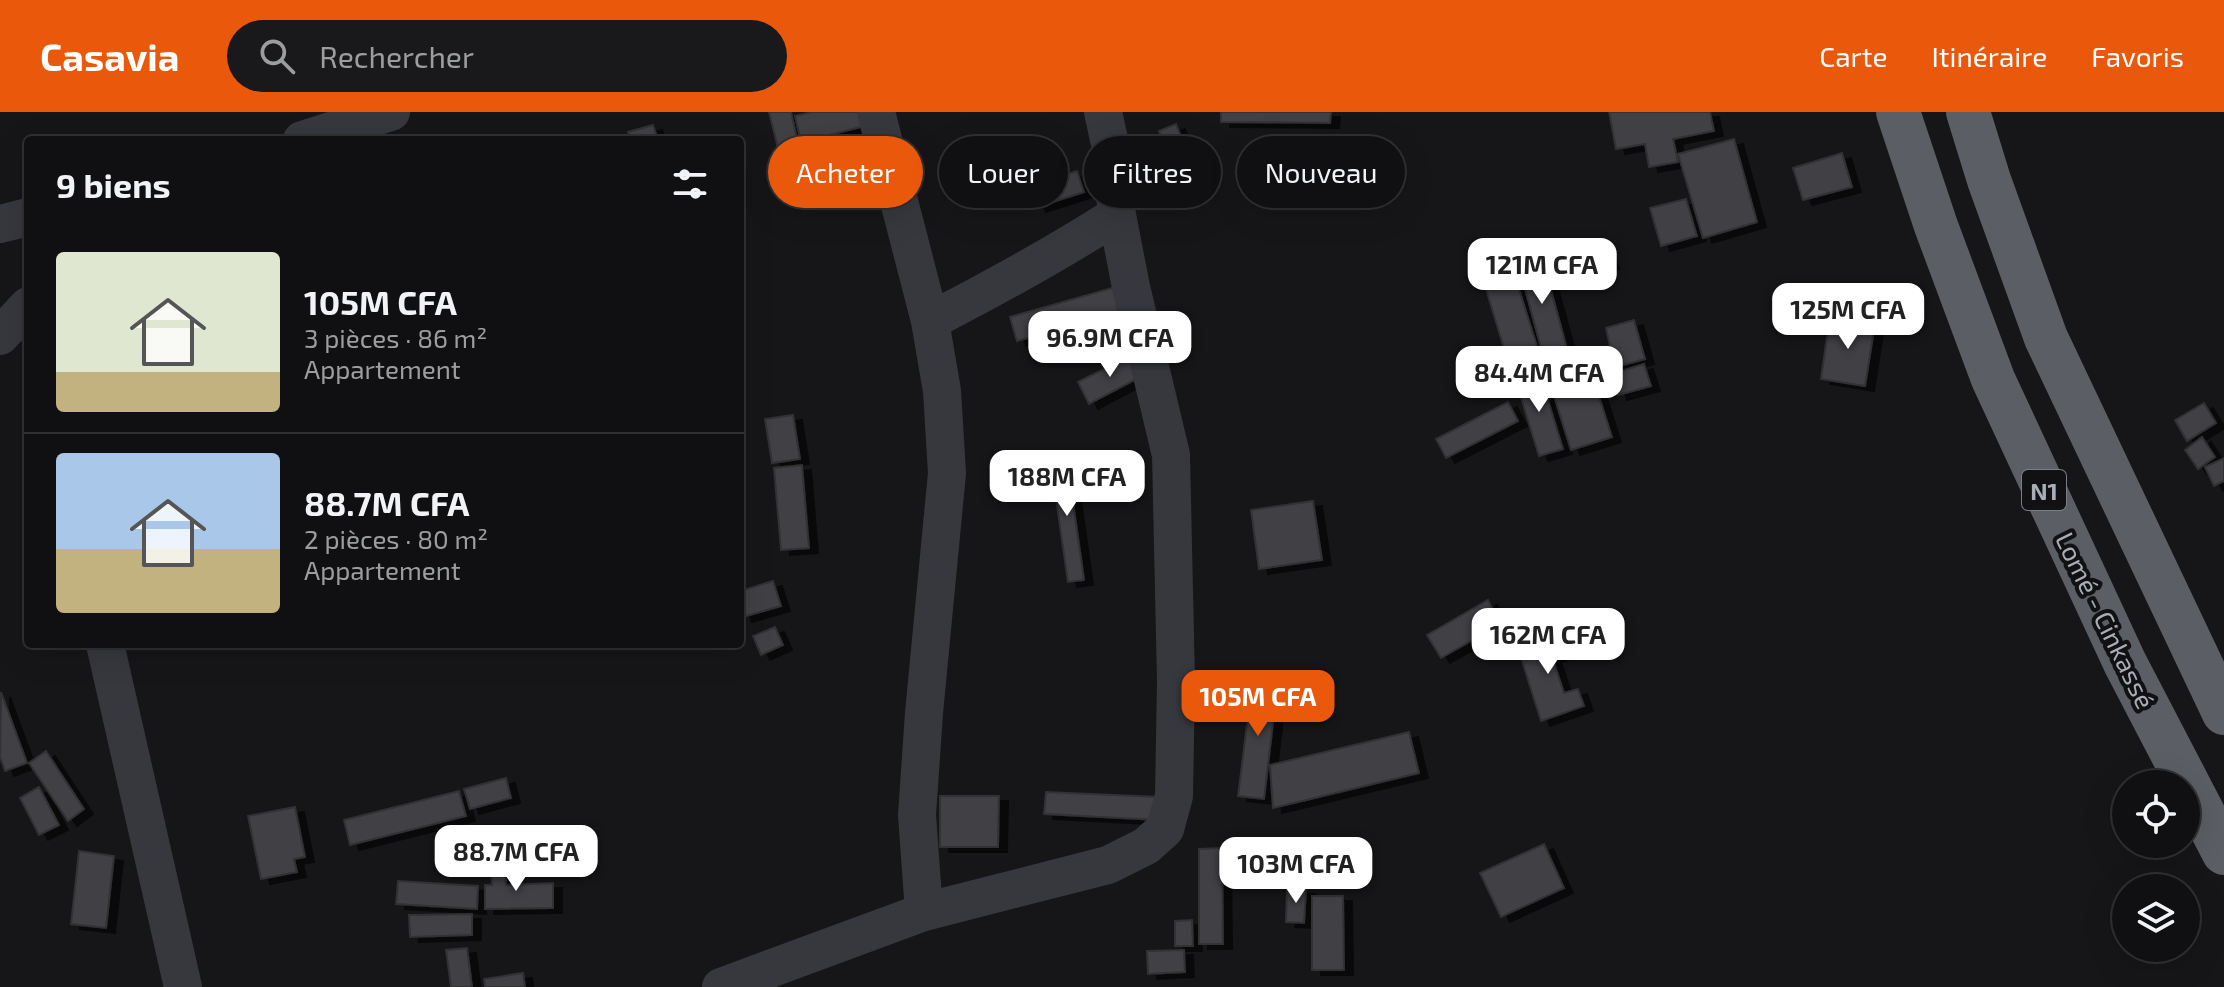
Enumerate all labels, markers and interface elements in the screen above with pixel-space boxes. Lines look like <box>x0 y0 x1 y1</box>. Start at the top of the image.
search box <box>227 20 787 92</box>
text: Casavia <box>40 33 179 79</box>
icon: search <box>255 34 299 78</box>
text: Rechercher <box>319 38 474 74</box>
text: Carte <box>1819 39 1888 73</box>
text: Itinéraire <box>1932 39 2047 73</box>
text: Favoris <box>2091 39 2184 73</box>
chip: Acheter <box>768 136 923 208</box>
chip: Louer <box>939 136 1068 208</box>
chip: Filtres <box>1084 136 1221 208</box>
chip: Nouveau <box>1237 136 1405 208</box>
icon: filters <box>668 162 712 206</box>
text: 9 biens <box>56 164 171 205</box>
pin: 121M CFA <box>1459 238 1625 306</box>
text: 121M CFA <box>1486 248 1598 279</box>
text: 105M CFA <box>304 281 457 322</box>
pin: 125M CFA <box>1765 283 1931 351</box>
icon: home <box>120 284 216 380</box>
text: 125M CFA <box>1790 293 1906 324</box>
pin: 96.9M CFA <box>1018 311 1202 379</box>
text: 96.9M CFA <box>1046 321 1174 352</box>
text: 3 pièces · 86 m² <box>304 322 487 353</box>
pin: 84.4M CFA <box>1447 346 1631 414</box>
text: Appartement <box>304 353 461 384</box>
text: 84.4M CFA <box>1474 356 1604 387</box>
pin: 188M CFA <box>984 450 1150 518</box>
text: 188M CFA <box>1008 460 1126 491</box>
road number: N1 <box>2022 470 2066 510</box>
text: 88.7M CFA <box>304 482 470 523</box>
icon: home <box>120 485 216 581</box>
text: 2 pièces · 80 m² <box>304 523 488 554</box>
street label: Lomé - Cinkassé <box>2050 527 2162 713</box>
text: Appartement <box>304 554 461 585</box>
pin: 162M CFA <box>1465 608 1631 676</box>
text: 162M CFA <box>1490 618 1606 649</box>
pin: 105M CFA <box>1175 670 1341 738</box>
text: 105M CFA <box>1200 680 1316 711</box>
map controls <box>2112 770 2200 962</box>
button: locate <box>2112 770 2200 858</box>
pin: 88.7M CFA <box>424 825 608 893</box>
text: 88.7M CFA <box>453 835 579 866</box>
pin: 103M CFA <box>1213 837 1379 905</box>
text: 103M CFA <box>1237 847 1355 878</box>
button: layers <box>2112 874 2200 962</box>

